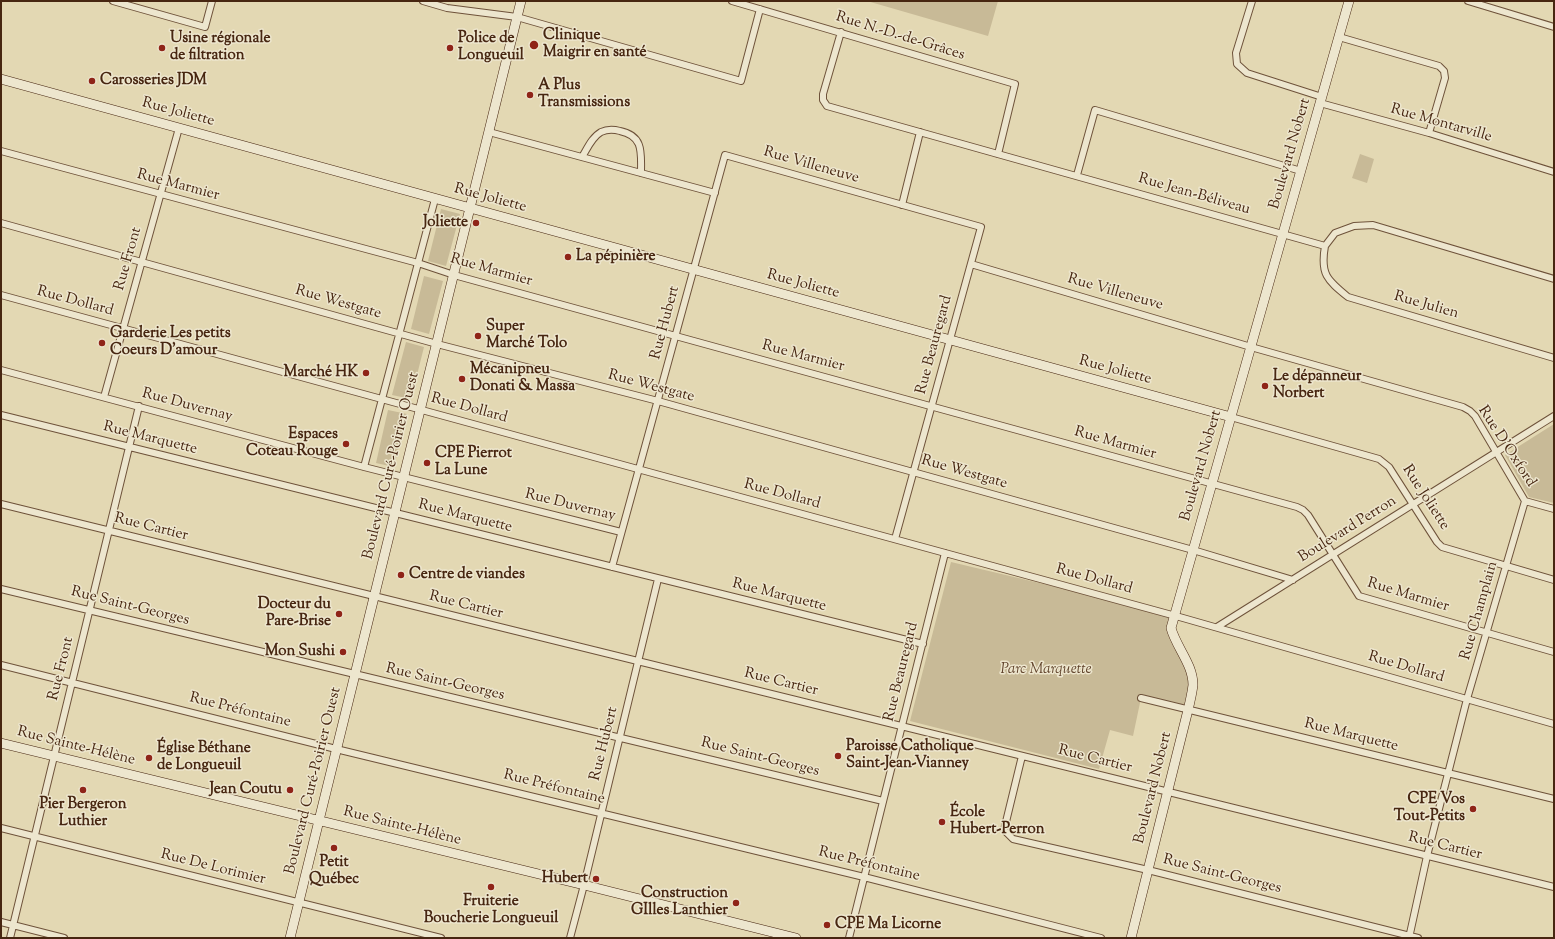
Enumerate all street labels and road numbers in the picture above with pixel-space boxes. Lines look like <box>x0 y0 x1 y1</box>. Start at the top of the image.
street label: Rue N.-D.-de-Grâces <box>833 9 967 65</box>
street label: Rue Joliette <box>140 95 216 131</box>
street label: Boulevard Nobert <box>1267 96 1315 212</box>
street label: Rue Montarville <box>1388 101 1494 147</box>
street label: Rue Villeneuve <box>761 144 861 188</box>
street label: Rue Marmier <box>135 166 221 206</box>
street label: Rue Jean-Béliveau <box>1136 170 1252 220</box>
street label: Rue Joliette <box>452 181 528 217</box>
street label: Rue Front <box>111 225 147 293</box>
street label: Rue Marmier <box>448 251 534 291</box>
street label: Rue Joliette <box>765 267 841 303</box>
street label: Rue Villeneuve <box>1065 271 1165 315</box>
street label: Rue Westgate <box>293 282 383 324</box>
street label: Rue Dollard <box>35 283 115 321</box>
street label: Rue Hubert <box>648 284 684 362</box>
street label: Rue Julien <box>1392 288 1460 324</box>
street label: Rue Beauregard <box>913 294 957 396</box>
street label: Rue Marmier <box>760 337 846 377</box>
street label: Rue Joliette <box>1077 353 1153 389</box>
street label: Rue Westgate <box>606 367 696 407</box>
street label: Boulevard Curé-Poirier Ouest <box>360 370 424 562</box>
street label: Rue Duvernay <box>140 385 234 427</box>
street label: Rue Dollard <box>429 390 509 428</box>
street label: Rue D'Oxford <box>1473 403 1539 491</box>
street label: Boulevard Nobert <box>1178 408 1226 524</box>
street label: Rue Marquette <box>101 419 199 459</box>
street label: Rue Marmier <box>1072 424 1158 464</box>
street label: Rue Westgate <box>919 452 1009 494</box>
street label: Rue Joliette <box>1397 462 1453 534</box>
street label: Rue Dollard <box>742 476 822 514</box>
street label: Rue Duvernay <box>523 486 617 526</box>
street label: Boulevard Perron <box>1296 493 1400 567</box>
street label: Rue Marquette <box>416 497 514 537</box>
street label: Rue Cartier <box>112 510 190 546</box>
street label: Rue Champlain <box>1457 560 1503 662</box>
street label: Rue Dollard <box>1054 561 1134 599</box>
street label: Rue Marmier <box>1365 575 1451 617</box>
street label: Rue Marquette <box>730 576 828 616</box>
street label: Rue Saint-Georges <box>69 584 191 630</box>
street label: Rue Cartier <box>427 588 505 624</box>
street label: Rue Beauregard <box>881 620 923 724</box>
street label: Rue Front <box>45 635 79 703</box>
street label: Rue Dollard <box>1366 649 1446 687</box>
street label: Rue Saint-Georges <box>384 661 506 705</box>
street label: Rue Cartier <box>742 665 820 701</box>
street label: Boulevard Curé-Poirier Ouest <box>282 685 346 877</box>
street label: Rue Préfontaine <box>187 690 293 732</box>
street label: Rue Hubert <box>587 705 623 783</box>
street label: Rue Marquette <box>1302 716 1400 756</box>
street label: Rue Sainte-Hélène <box>15 724 137 770</box>
street label: Boulevard Nobert <box>1131 730 1177 846</box>
street label: Rue Saint-Georges <box>699 735 821 781</box>
street label: Rue Cartier <box>1056 742 1134 778</box>
street label: Rue Préfontaine <box>501 767 607 809</box>
street label: Rue Sainte-Hélène <box>341 804 463 850</box>
street label: Rue Cartier <box>1406 829 1484 865</box>
street label: Rue Préfontaine <box>816 844 922 886</box>
street label: Rue De Lorimier <box>159 846 267 890</box>
street label: Rue Saint-Georges <box>1161 852 1283 898</box>

